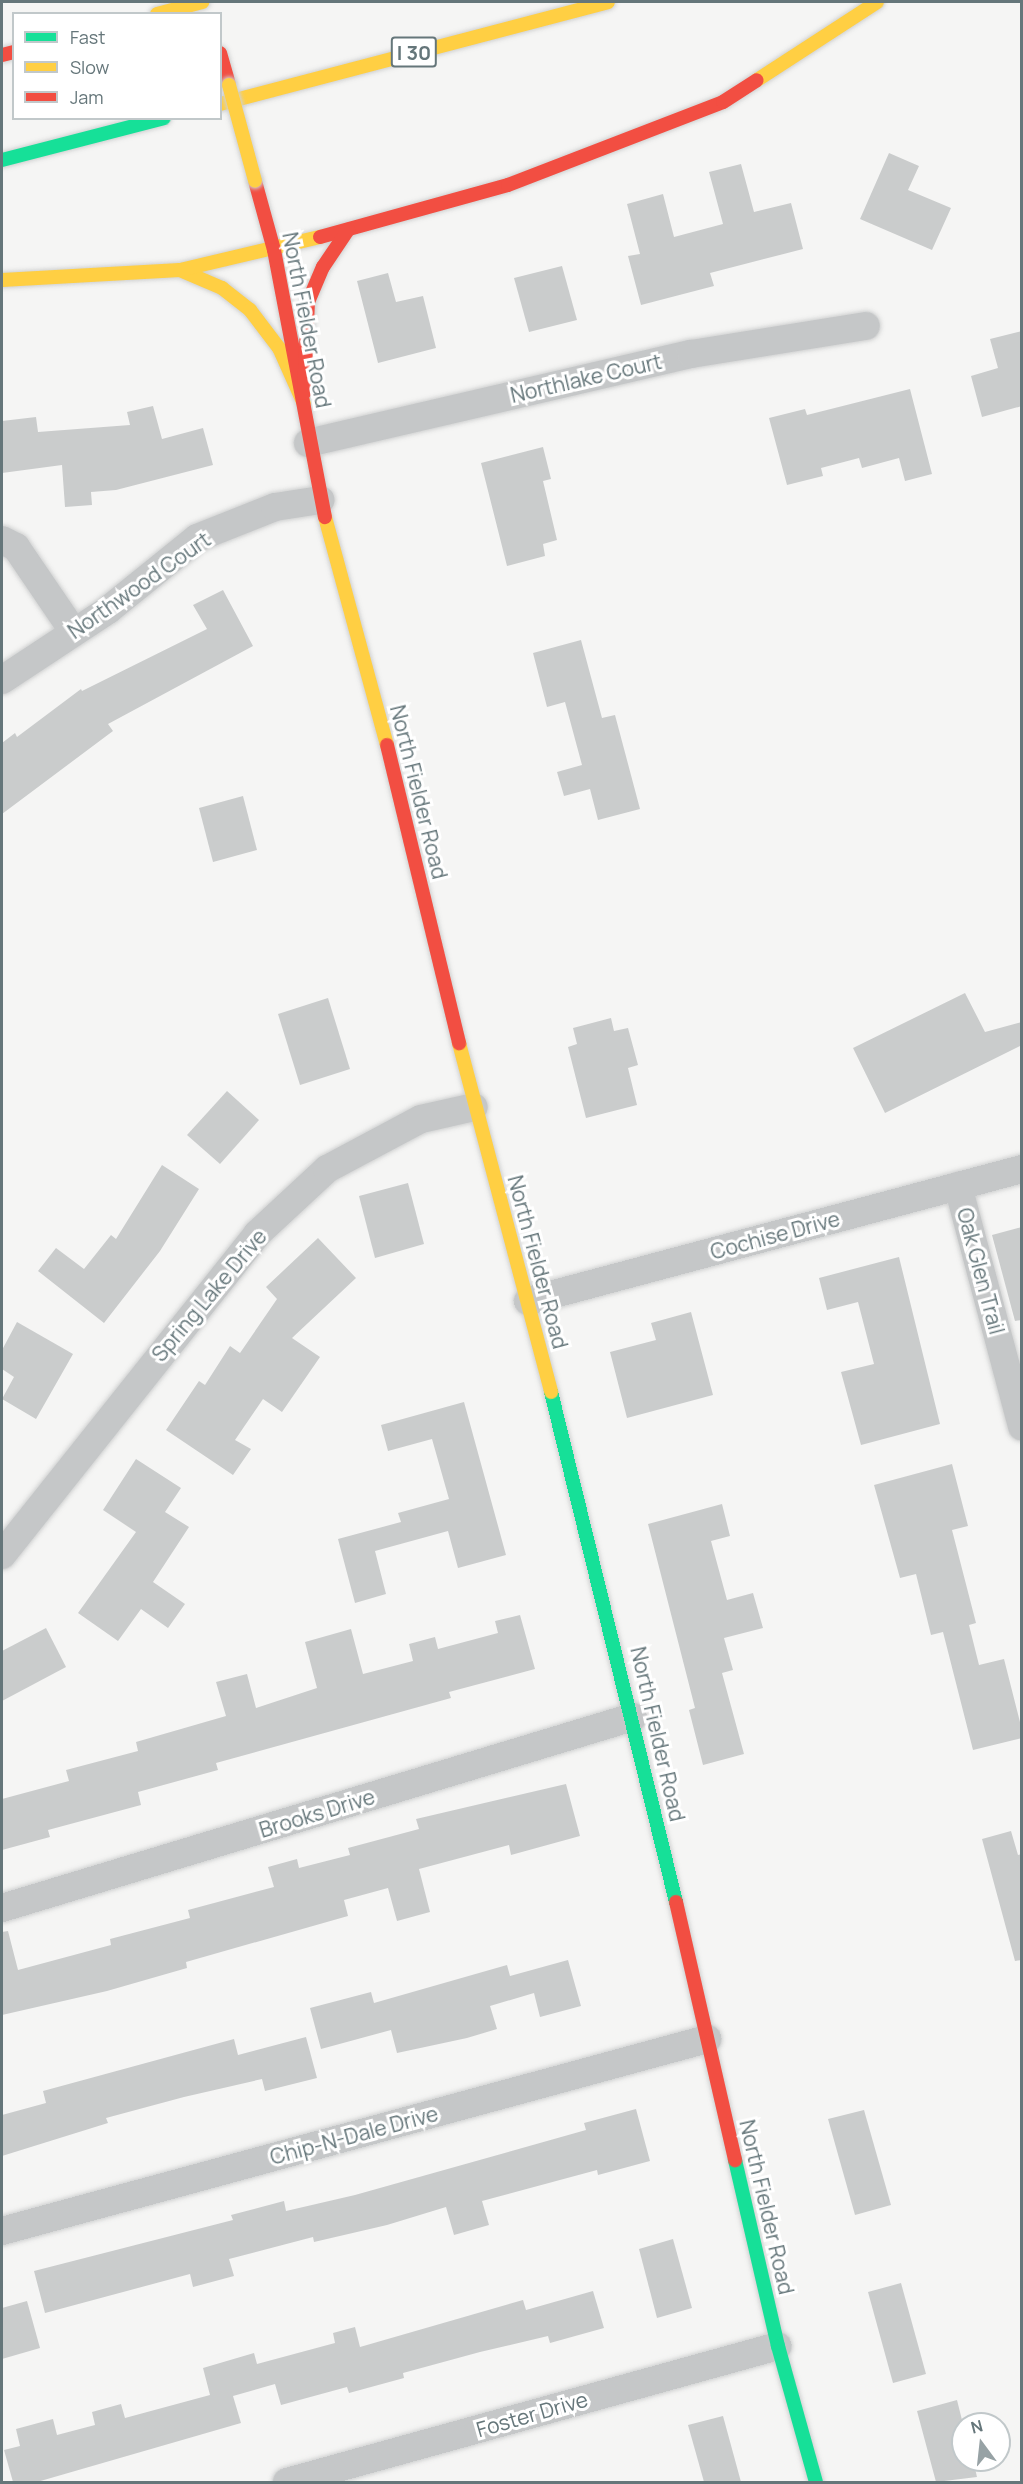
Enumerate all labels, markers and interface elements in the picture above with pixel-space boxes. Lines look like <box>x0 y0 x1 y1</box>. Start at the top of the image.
legend <box>12 12 222 120</box>
text: Fast <box>70 25 105 49</box>
road number: I 30 <box>390 35 438 69</box>
text: Slow <box>70 55 109 79</box>
text: Jam <box>70 85 104 109</box>
street label: North Fielder Road <box>278 230 336 410</box>
street label: Northlake Court <box>508 348 664 408</box>
street label: Northwood Court <box>63 526 215 644</box>
street label: North Fielder Road <box>385 702 453 882</box>
street label: North Fielder Road <box>503 1173 573 1351</box>
street label: Oak Glen Trail <box>952 1205 1010 1337</box>
street label: Cochise Drive <box>707 1206 843 1264</box>
street label: Spring Lake Drive <box>146 1224 272 1366</box>
street label: North Fielder Road <box>626 1644 690 1824</box>
street label: Brooks Drive <box>256 1783 378 1843</box>
street label: Chip-N-Dale Drive <box>267 2100 441 2170</box>
street label: North Fielder Road <box>735 2117 799 2297</box>
street label: Foster Drive <box>473 2386 591 2442</box>
north arrow <box>951 2412 1011 2472</box>
text: N <box>968 2414 985 2439</box>

